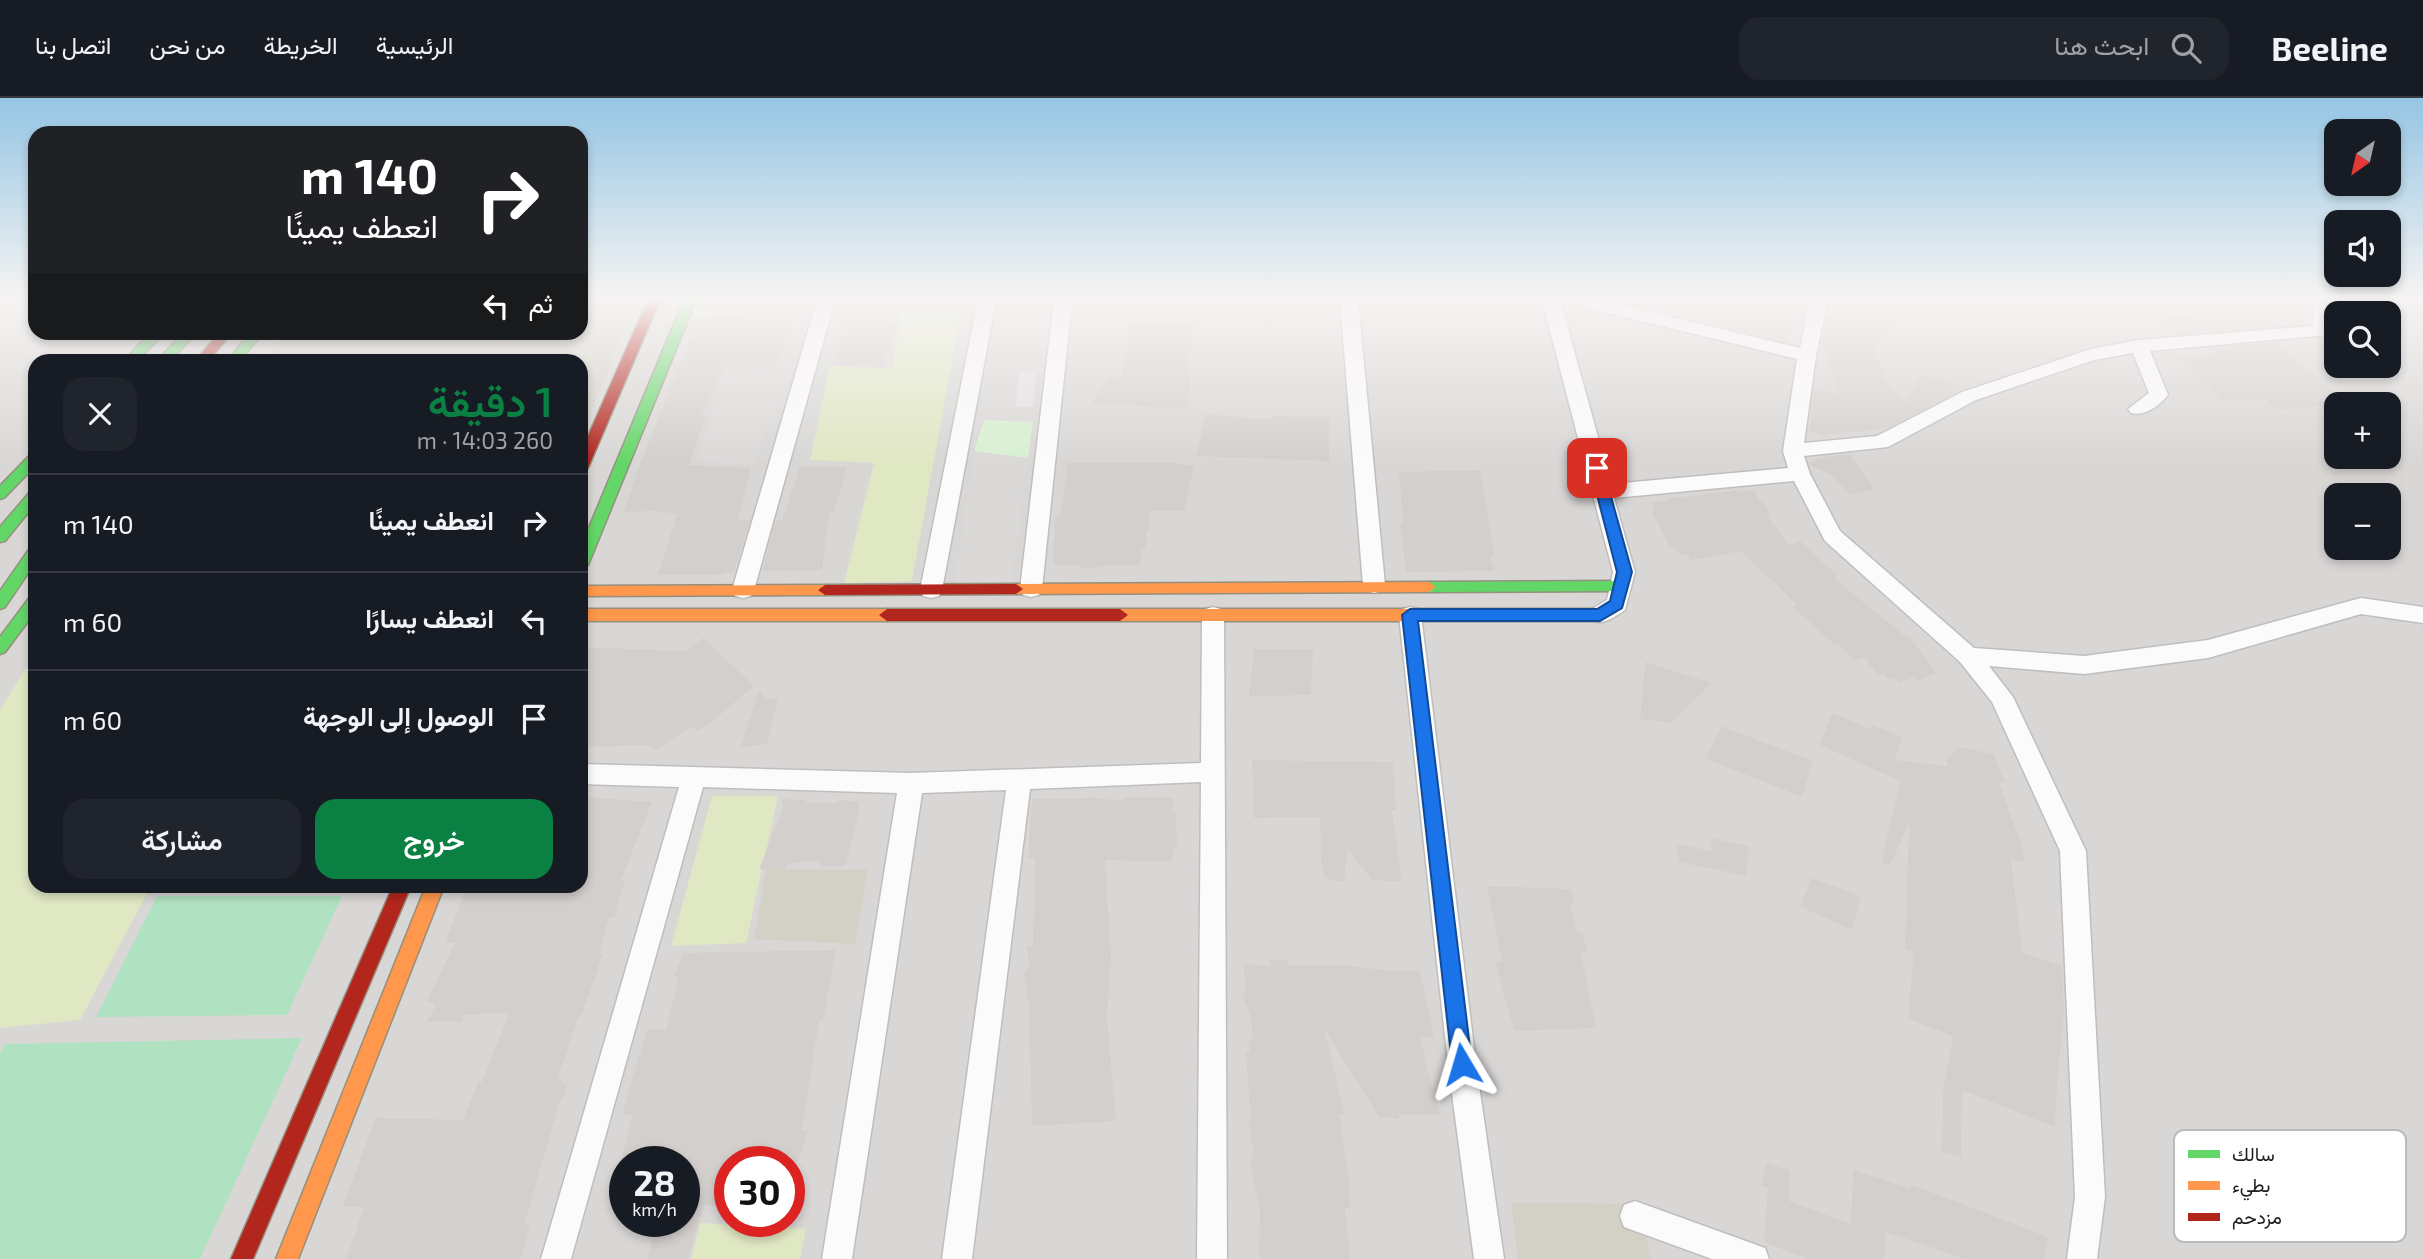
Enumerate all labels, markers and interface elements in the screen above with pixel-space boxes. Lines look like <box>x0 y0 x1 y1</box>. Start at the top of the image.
search box <box>1739 17 2229 80</box>
text: Beeline <box>2271 28 2388 68</box>
text: ابحث هنا <box>2054 29 2149 60</box>
icon: search <box>2167 29 2205 67</box>
text: اتصل بنا <box>35 30 111 59</box>
text: من نحن <box>149 30 225 59</box>
text: الخريطة <box>263 30 338 59</box>
text: الرئيسية <box>376 30 453 59</box>
north arrow <box>2324 119 2401 196</box>
map controls <box>2324 119 2401 560</box>
text: 140 m <box>301 145 438 204</box>
icon: right <box>462 154 553 245</box>
text: انعطف يمينًا <box>286 206 438 244</box>
button: sound <box>2324 210 2401 287</box>
icon: left <box>477 287 515 325</box>
text: ثم <box>529 287 553 318</box>
button: search <box>2324 301 2401 378</box>
text: 1 دقيقة <box>428 375 553 425</box>
button: close <box>63 377 137 451</box>
button: + <box>2324 392 2401 469</box>
text: 260 m · 14:03 <box>417 426 553 454</box>
pin <box>1567 438 1627 498</box>
icon: arrive <box>1578 449 1616 487</box>
button: − <box>2324 483 2401 560</box>
text: انعطف يمينًا <box>369 504 494 535</box>
icon: right <box>515 504 553 542</box>
text: 140 m <box>63 508 134 539</box>
text: انعطف يسارًا <box>365 602 494 633</box>
icon: left <box>515 602 553 640</box>
text: 60 m <box>63 606 122 637</box>
text: الوصول إلى الوجهة <box>303 700 494 731</box>
icon: arrive <box>515 700 553 738</box>
text: 60 m <box>63 704 122 735</box>
button: مشاركة <box>63 799 301 879</box>
button: خروج <box>315 799 553 879</box>
position arrow <box>1425 1027 1499 1101</box>
legend <box>2174 1130 2406 1242</box>
text: سالك <box>2232 1142 2275 1165</box>
speed limit sign: 30 <box>714 1146 805 1237</box>
text: 28 <box>633 1161 676 1203</box>
text: بطيء <box>2232 1173 2270 1201</box>
text: km/h <box>632 1198 677 1220</box>
text: مزدحم <box>2232 1205 2282 1230</box>

